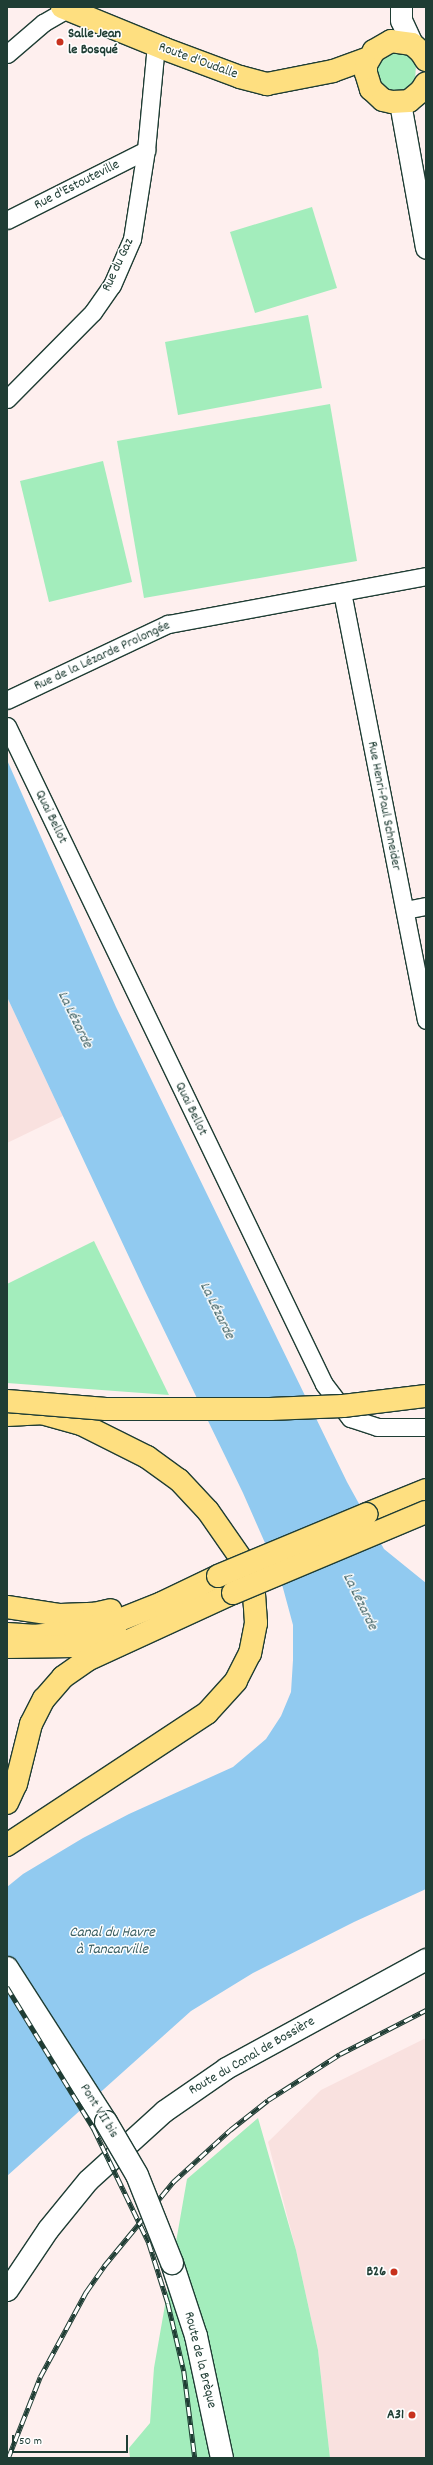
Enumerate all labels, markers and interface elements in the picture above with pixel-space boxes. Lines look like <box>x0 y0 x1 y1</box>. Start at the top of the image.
place label: Salle Jean le Bosqué <box>68 26 121 58</box>
marker: Salle Jean le Bosqué <box>55 37 65 47</box>
street label: Route d'Oudalle <box>156 39 240 83</box>
street label: Rue d'Estouteville <box>31 156 123 214</box>
street label: Rue du Gaz <box>98 236 138 294</box>
street label: Rue de la Lézarde Prolongée <box>31 617 173 695</box>
street label: Rue Henri-Paul Schneider <box>363 740 405 872</box>
street label: Quai Bellot <box>31 788 71 846</box>
water label: La Lézarde <box>53 989 95 1051</box>
street label: Quai Bellot <box>171 1080 211 1138</box>
water label: La Lézarde <box>195 1280 237 1342</box>
water label: La Lézarde <box>338 1571 380 1633</box>
water label: Canal du Havre à Tancarville <box>69 1924 155 1959</box>
street label: Route du Canal de Bossière <box>186 2013 318 2099</box>
street label: Pont VII bis <box>76 2081 122 2141</box>
place label: B26 <box>366 2264 386 2280</box>
marker: B26 <box>389 2267 399 2277</box>
street label: Route de la Brèque <box>180 2310 220 2410</box>
place label: A31 <box>387 2407 404 2423</box>
marker: A31 <box>407 2410 417 2420</box>
scale bar <box>14 2427 130 2453</box>
text: 50 m <box>19 2433 42 2450</box>

